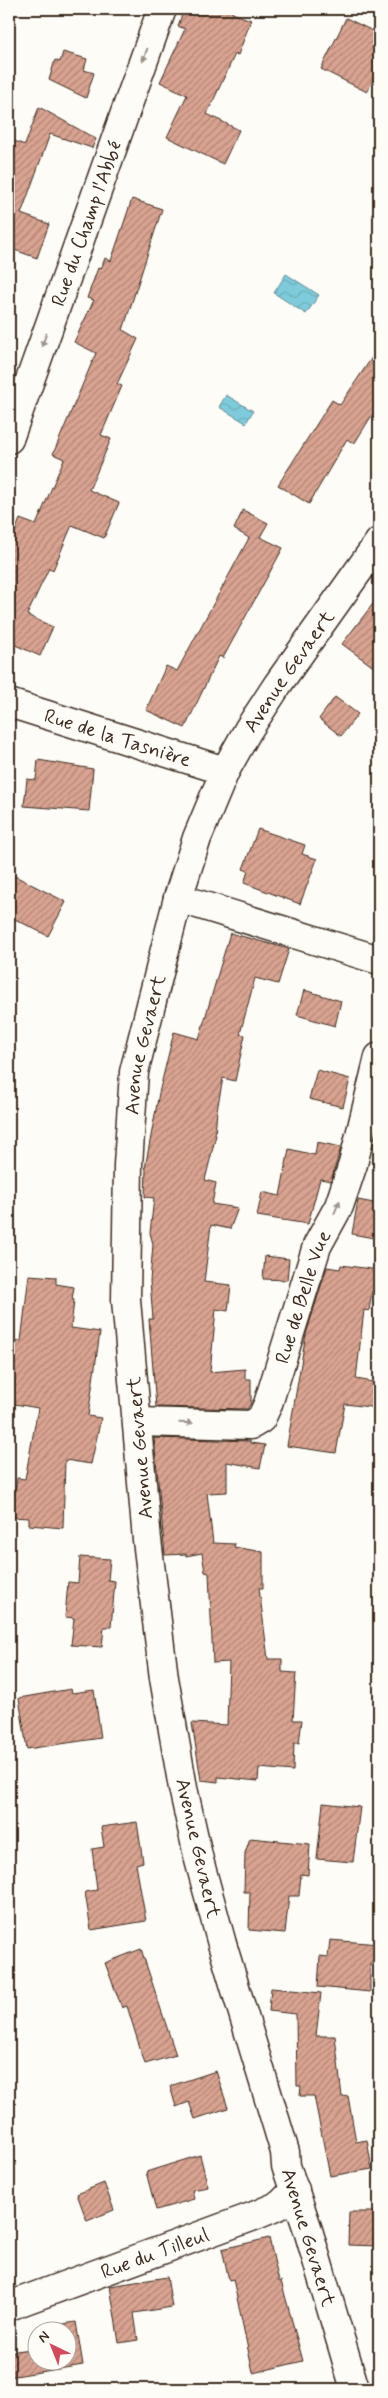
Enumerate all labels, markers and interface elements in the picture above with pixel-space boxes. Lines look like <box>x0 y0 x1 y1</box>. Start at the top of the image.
one-way arrow <box>141 47 148 62</box>
street label: Rue du Champ l'Abbé <box>45 137 129 310</box>
one-way arrow <box>40 332 47 347</box>
street label: Avenue Gevaert <box>238 605 341 738</box>
street label: Rue de la Tasnière <box>41 703 194 774</box>
street label: Avenue Gevaert <box>119 972 173 1116</box>
one-way arrow <box>334 1200 342 1214</box>
street label: Rue de Belle Vue <box>269 1225 338 1367</box>
street label: Avenue Gevaert <box>121 1375 160 1520</box>
one-way arrow <box>179 1420 195 1428</box>
street label: Avenue Gevaert <box>168 1776 227 1921</box>
street label: Avenue Gevaert <box>274 2165 341 2310</box>
street label: Rue du Tilleul <box>97 2222 213 2286</box>
north arrow <box>28 2320 78 2370</box>
text: N <box>34 2327 53 2347</box>

